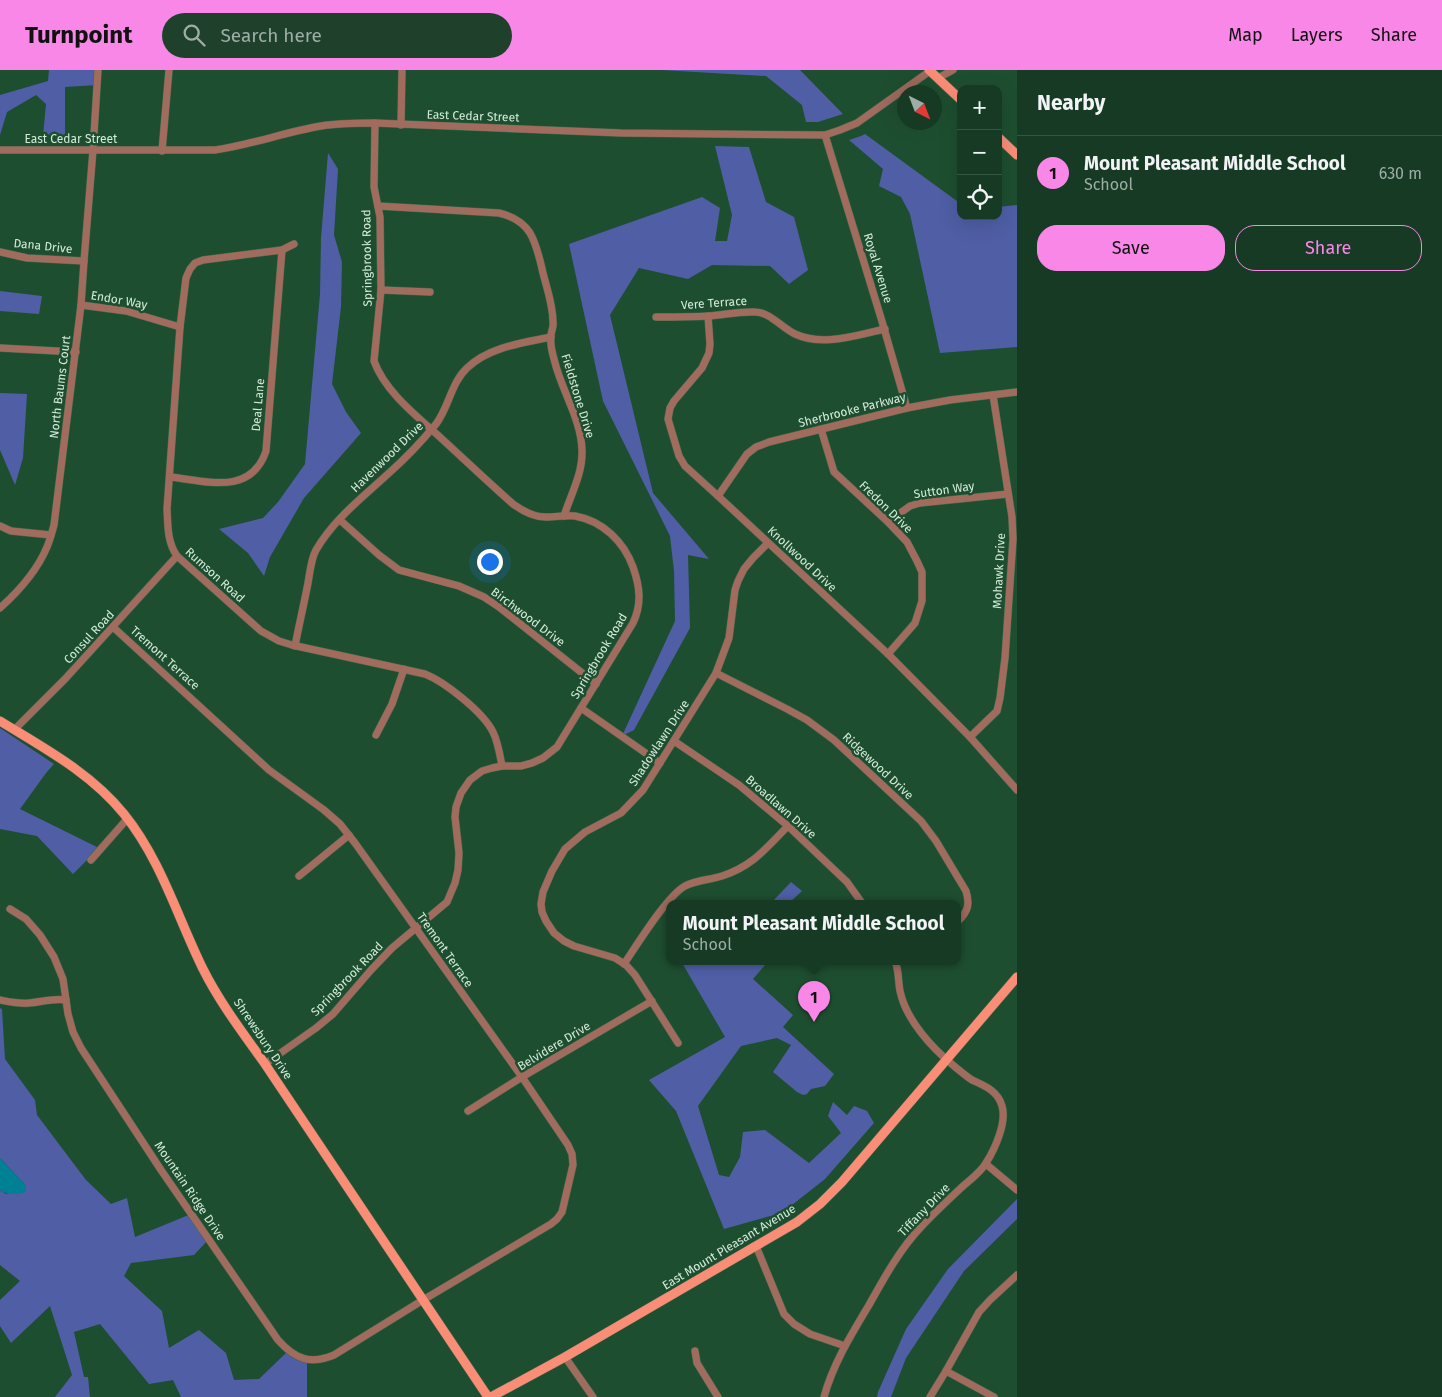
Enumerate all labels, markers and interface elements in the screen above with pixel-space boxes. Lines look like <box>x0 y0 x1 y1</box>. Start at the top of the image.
search box <box>162 13 512 58</box>
text: Turnpoint <box>25 21 132 49</box>
icon: search <box>180 21 208 49</box>
text: Search here <box>220 24 322 47</box>
text: Map <box>1228 24 1263 46</box>
text: Layers <box>1291 24 1343 46</box>
text: Share <box>1371 24 1417 46</box>
north arrow <box>897 85 942 130</box>
map controls <box>957 85 1002 220</box>
button: + <box>957 85 1002 130</box>
text: Nearby <box>1037 90 1105 116</box>
street label: East Cedar Street <box>426 107 520 125</box>
button: − <box>957 130 1002 175</box>
street label: East Cedar Street <box>25 132 118 146</box>
text: Mount Pleasant Middle School <box>1084 152 1346 175</box>
text: 1 <box>1049 164 1057 183</box>
text: 630 m <box>1379 164 1422 183</box>
button: locate <box>957 175 1002 220</box>
text: School <box>1084 175 1133 194</box>
street label: Springbrook Road <box>359 209 375 307</box>
button: Save <box>1037 225 1225 271</box>
button: Share <box>1235 225 1422 271</box>
street label: Royal Avenue <box>861 231 895 305</box>
street label: Dana Drive <box>13 236 73 256</box>
street label: Endor Way <box>90 288 148 312</box>
street label: Vere Terrace <box>680 294 748 312</box>
street label: North Baums Court <box>47 334 73 439</box>
street label: Fieldstone Drive <box>558 352 598 440</box>
street label: Deal Lane <box>249 378 267 432</box>
street label: Sherbrooke Parkway <box>797 390 907 430</box>
street label: Havenwood Drive <box>348 419 426 495</box>
street label: Fredon Drive <box>856 478 916 536</box>
street label: Sutton Way <box>913 479 975 501</box>
street label: Knollwood Drive <box>765 523 839 595</box>
street label: Mohawk Drive <box>990 533 1008 609</box>
street label: Rumson Road <box>182 545 248 605</box>
your location <box>477 549 503 575</box>
street label: Birchwood Drive <box>488 585 568 649</box>
street label: Consul Road <box>61 608 117 666</box>
street label: Springbrook Road <box>568 611 630 701</box>
street label: Tremont Terrace <box>128 623 202 693</box>
street label: Shadowlawn Drive <box>626 697 692 789</box>
street label: Ridgewood Drive <box>840 730 916 802</box>
street label: Broadlawn Drive <box>743 773 819 841</box>
popup <box>666 900 961 965</box>
street label: Tremont Terrace <box>414 910 476 990</box>
text: Mount Pleasant Middle School <box>683 912 944 935</box>
text: School <box>683 935 732 954</box>
street label: Springbrook Road <box>308 939 386 1019</box>
pin: 1 <box>798 981 830 1022</box>
street label: Shrewsbury Drive <box>231 996 295 1082</box>
street label: Belvidere Drive <box>515 1019 593 1073</box>
street label: Mountain Ridge Drive <box>152 1139 228 1243</box>
street label: Tiffany Drive <box>895 1181 953 1239</box>
street label: East Mount Pleasant Avenue <box>660 1202 798 1292</box>

